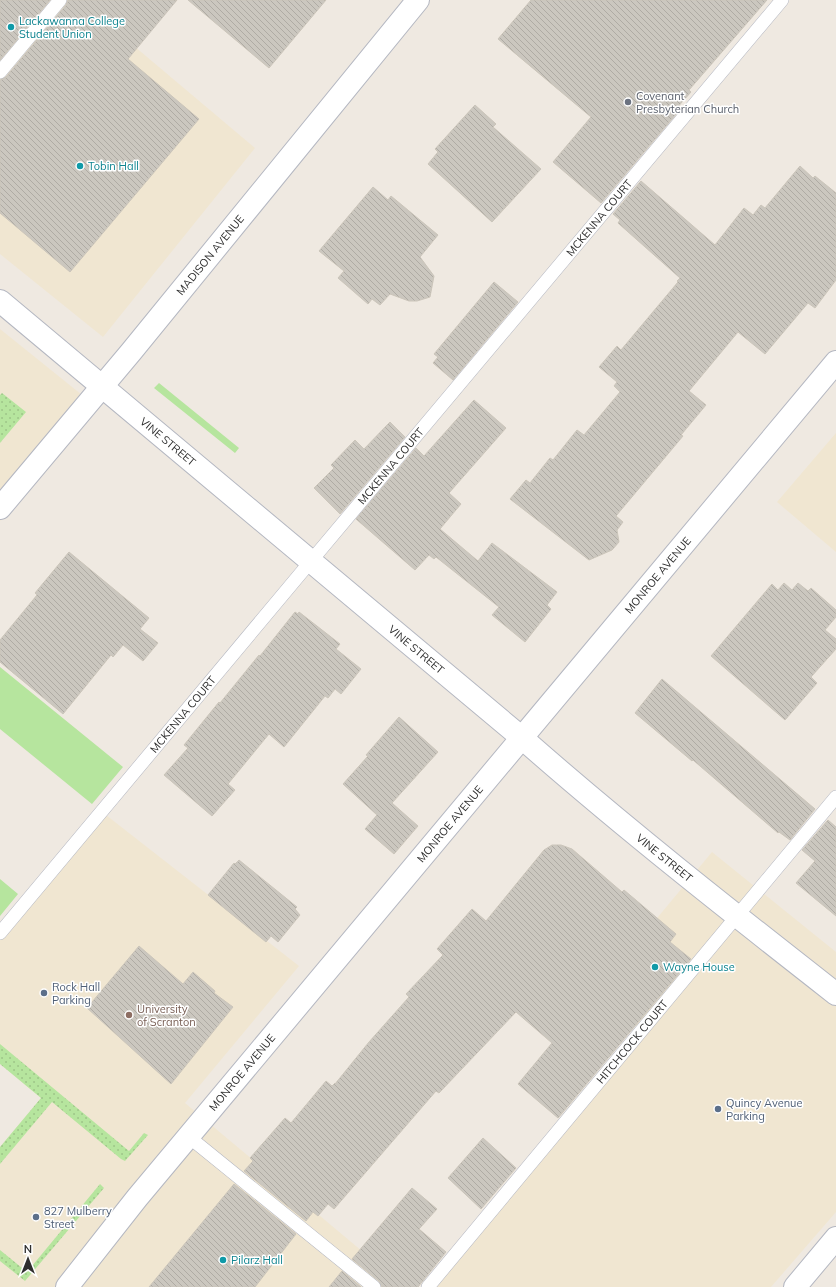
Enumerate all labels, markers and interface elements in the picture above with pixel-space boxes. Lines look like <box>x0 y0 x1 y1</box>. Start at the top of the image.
place label: Lackawanna College Student Union <box>19 14 125 41</box>
marker: Lackawanna College Student Union <box>6 22 16 32</box>
place label: Covenant Presbyterian Church <box>636 89 739 116</box>
marker: Covenant Presbyterian Church <box>623 97 633 107</box>
place label: Tobin Hall <box>88 159 139 173</box>
marker: Tobin Hall <box>75 161 85 171</box>
street label: MCKENNA COURT <box>563 176 636 259</box>
street label: MADISON AVENUE <box>173 212 247 298</box>
street label: VINE STREET <box>137 414 199 469</box>
street label: MCKENNA COURT <box>355 425 427 507</box>
street label: MONROE AVENUE <box>622 534 694 617</box>
street label: VINE STREET <box>386 622 447 677</box>
street label: MCKENNA COURT <box>147 673 219 756</box>
street label: MONROE AVENUE <box>414 783 486 865</box>
street label: VINE STREET <box>633 831 696 885</box>
place label: Wayne House <box>663 960 735 974</box>
marker: Wayne House <box>650 962 660 972</box>
place label: Rock Hall Parking <box>52 980 100 1007</box>
marker: Rock Hall Parking <box>39 988 49 998</box>
street label: HITCHCOCK COURT <box>593 997 671 1086</box>
place label: University of Scranton <box>137 1002 196 1029</box>
marker: University of Scranton <box>124 1010 134 1020</box>
street label: MONROE AVENUE <box>206 1031 278 1114</box>
place label: Quincy Avenue Parking <box>726 1096 802 1123</box>
marker: Quincy Avenue Parking <box>713 1104 723 1114</box>
place label: 827 Mulberry Street <box>44 1204 112 1231</box>
marker: 827 Mulberry Street <box>31 1212 41 1222</box>
north arrow <box>8 1239 48 1279</box>
text: N <box>24 1242 32 1256</box>
place label: Pilarz Hall <box>231 1253 283 1267</box>
marker: Pilarz Hall <box>218 1255 228 1265</box>

